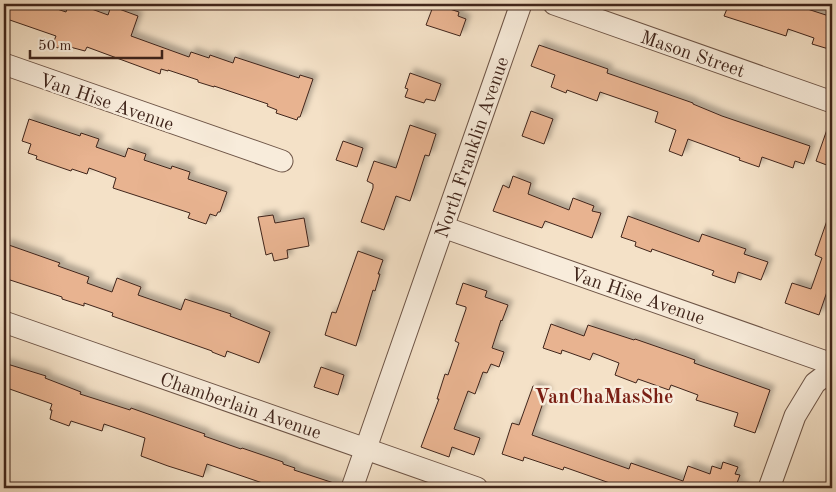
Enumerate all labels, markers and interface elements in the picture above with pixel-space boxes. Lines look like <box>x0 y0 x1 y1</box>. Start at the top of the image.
scale bar <box>30 28 162 60</box>
street label: Mason Street <box>638 29 747 82</box>
text: 50 m <box>38 39 72 54</box>
street label: North Franklin Avenue <box>433 55 513 241</box>
street label: Van Hise Avenue <box>36 71 176 135</box>
street label: Van Hise Avenue <box>567 265 707 329</box>
street label: Chamberlain Avenue <box>157 371 323 444</box>
district label: VanChaMasShe <box>535 388 673 408</box>

